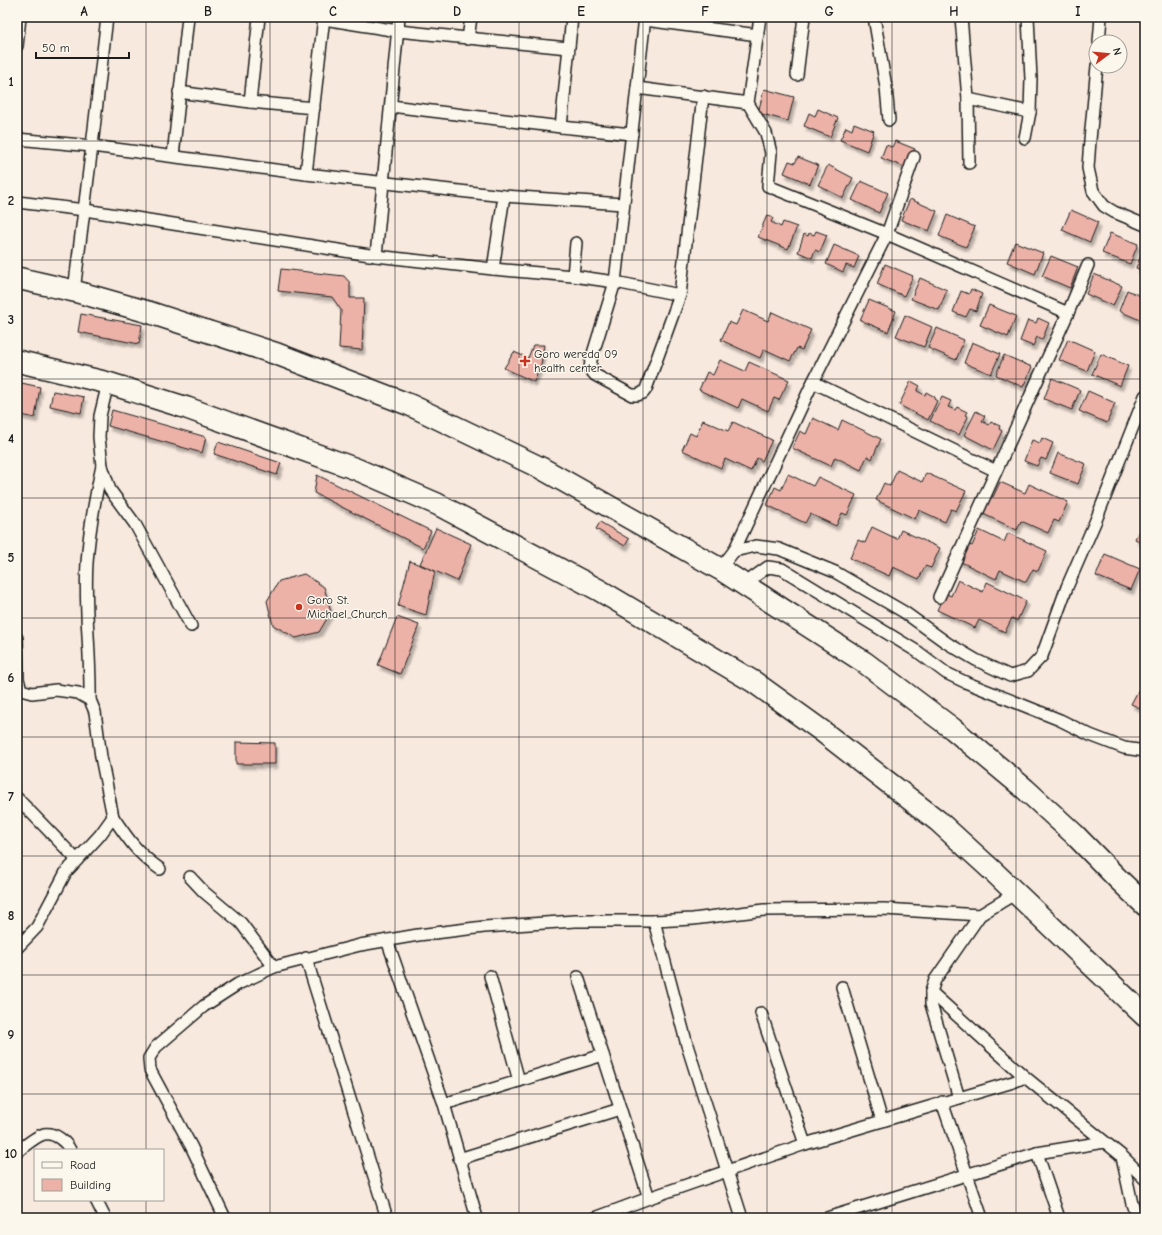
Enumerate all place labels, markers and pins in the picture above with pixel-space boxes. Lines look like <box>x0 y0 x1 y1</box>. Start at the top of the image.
place label: Goro wereda 09 health center <box>534 347 618 375</box>
marker: Goro wereda 09 health center <box>519 355 531 367</box>
place label: Goro St. Michael Church <box>307 593 387 621</box>
marker: Goro St. Michael Church <box>294 602 304 612</box>

